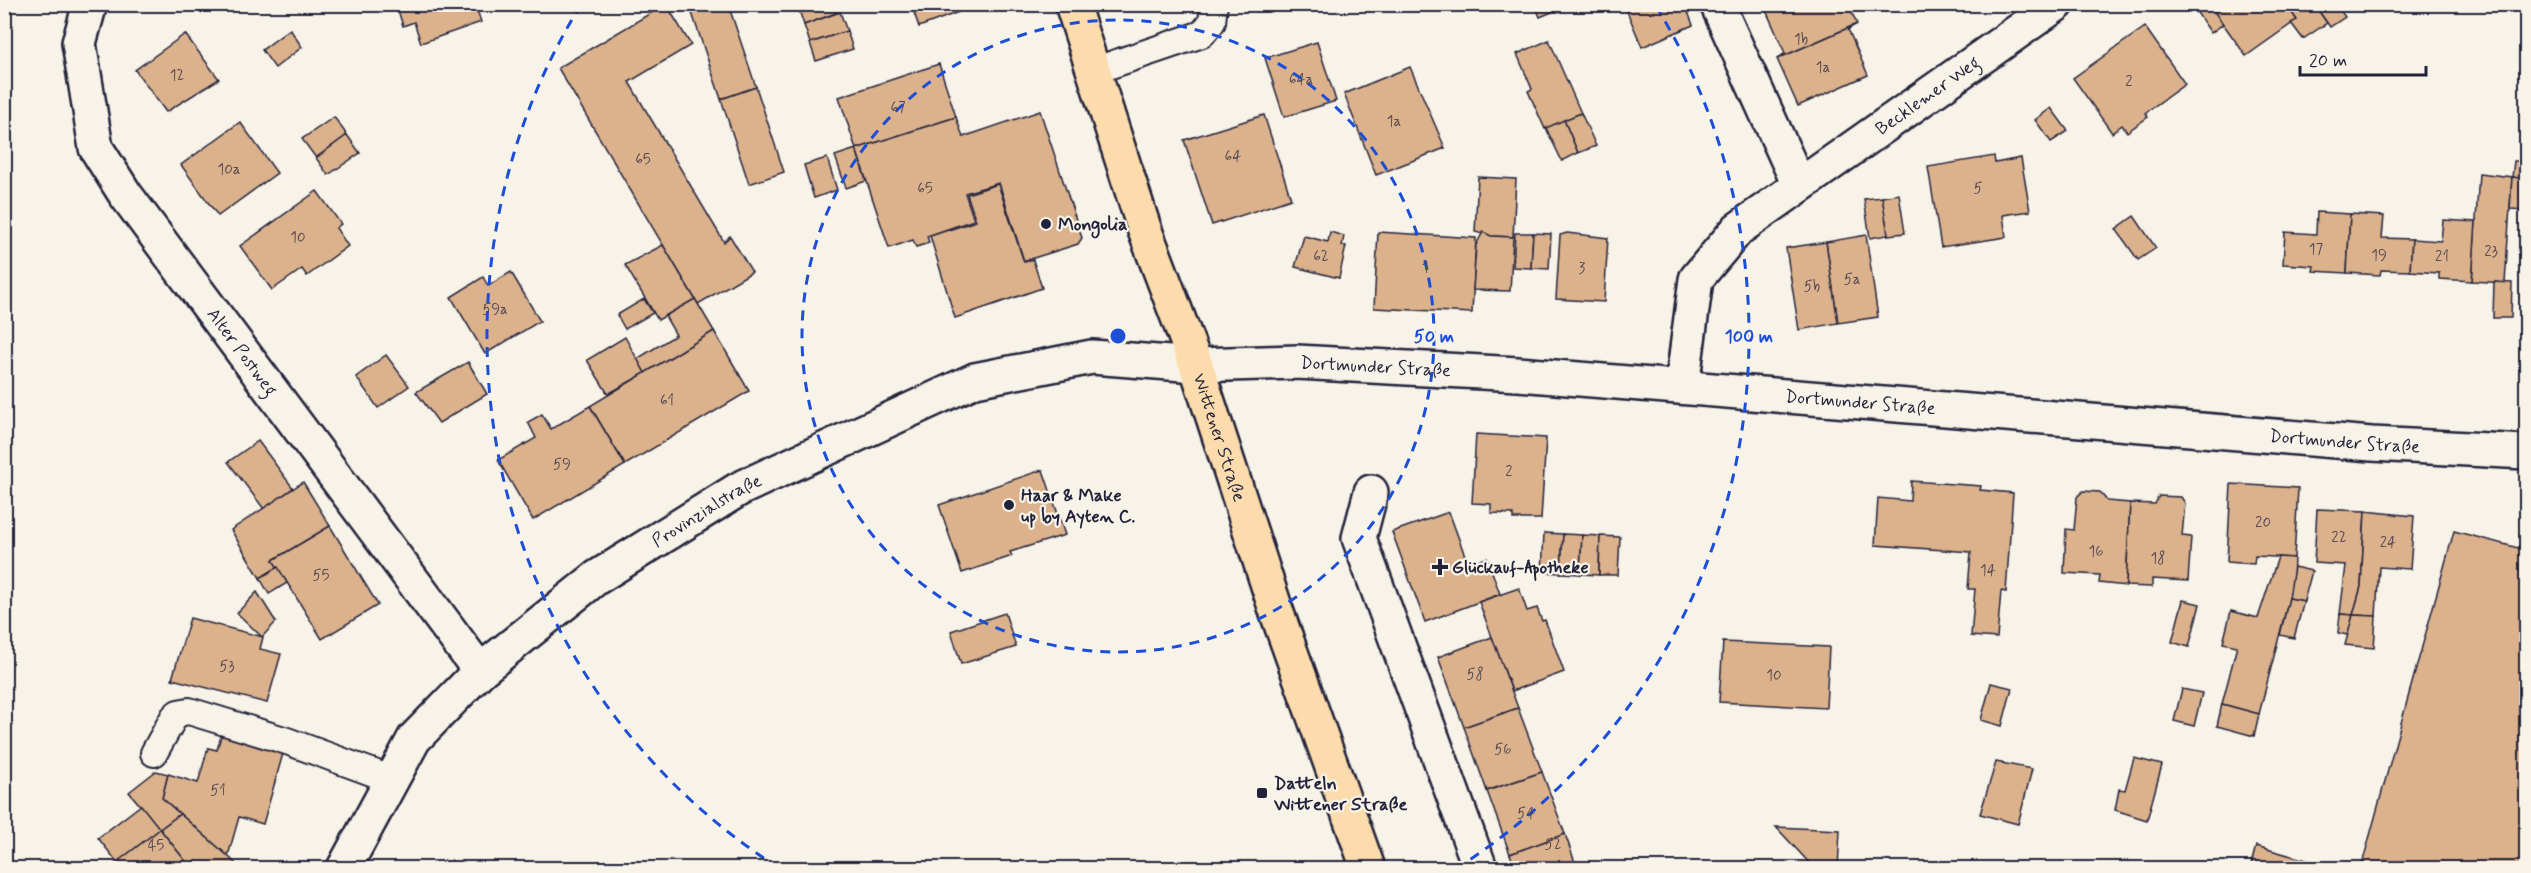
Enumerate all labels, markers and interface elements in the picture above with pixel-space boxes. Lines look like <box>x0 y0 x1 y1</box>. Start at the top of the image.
house number: 1b <box>1794 30 1808 50</box>
scale bar <box>2300 39 2426 77</box>
text: 20 m <box>2309 49 2347 73</box>
street label: Becklemer Weg <box>1871 51 1986 141</box>
house number: 1a <box>1816 58 1830 78</box>
house number: 12 <box>170 66 184 86</box>
house number: 64a <box>1289 70 1314 90</box>
house number: 2 <box>2125 72 2133 92</box>
house number: 67 <box>890 98 906 118</box>
house number: 1a <box>1387 112 1401 132</box>
house number: 64 <box>1225 147 1241 167</box>
house number: 65 <box>635 150 651 170</box>
house number: 10a <box>218 160 241 180</box>
house number: 65 <box>917 179 933 199</box>
house number: 5 <box>1973 179 1983 199</box>
place label: Mongolia <box>1058 213 1127 239</box>
marker: Mongolia <box>1039 217 1053 231</box>
house number: 10 <box>290 228 306 248</box>
house number: 17 <box>2309 240 2324 260</box>
house number: 23 <box>2484 242 2498 262</box>
house number: 19 <box>2371 246 2387 266</box>
house number: 62 <box>1313 247 1329 267</box>
house number: 21 <box>2435 247 2449 267</box>
house number: 1 <box>1422 258 1428 278</box>
house number: 3 <box>1579 259 1586 279</box>
house number: 5a <box>1844 270 1861 290</box>
house number: 5b <box>1804 277 1820 297</box>
house number: 59a <box>482 300 508 320</box>
street label: Alter Postweg <box>201 303 282 403</box>
text: 50 m <box>1414 325 1454 349</box>
text: 100 m <box>1725 325 1773 349</box>
centre of rings <box>1108 326 1128 346</box>
street label: Dortmunder Straße <box>1300 351 1452 383</box>
street label: Wittener Straße <box>1187 371 1251 505</box>
street label: Dortmunder Straße <box>1784 385 1937 421</box>
house number: 61 <box>660 391 674 411</box>
street label: Dortmunder Straße <box>2269 425 2421 459</box>
house number: 59 <box>553 455 571 475</box>
house number: 2 <box>1505 462 1513 482</box>
street label: Provinzialstraße <box>648 469 766 553</box>
place label: Haar & Make up by Ayten C. <box>1021 484 1135 529</box>
marker: Haar & Make up by Ayten C. <box>1002 498 1016 512</box>
house number: 20 <box>2255 513 2271 533</box>
house number: 22 <box>2331 528 2347 548</box>
house number: 24 <box>2380 533 2396 553</box>
house number: 16 <box>2088 542 2104 562</box>
house number: 18 <box>2151 549 2165 569</box>
place label: Glückauf-Apotheke <box>1452 556 1589 581</box>
marker: Glückauf-Apotheke <box>1433 560 1447 574</box>
house number: 14 <box>1980 561 1996 581</box>
house number: 55 <box>313 566 330 586</box>
house number: 53 <box>219 657 235 677</box>
house number: 58 <box>1466 665 1484 685</box>
house number: 10 <box>1766 666 1782 686</box>
house number: 56 <box>1494 740 1512 760</box>
place label: Datteln Wittener Straße <box>1273 772 1407 817</box>
house number: 51 <box>210 781 226 801</box>
marker: Datteln Wittener Straße <box>1255 786 1269 800</box>
house number: 54 <box>1517 804 1535 824</box>
house number: 52 <box>1545 835 1562 855</box>
house number: 45 <box>148 836 164 856</box>

